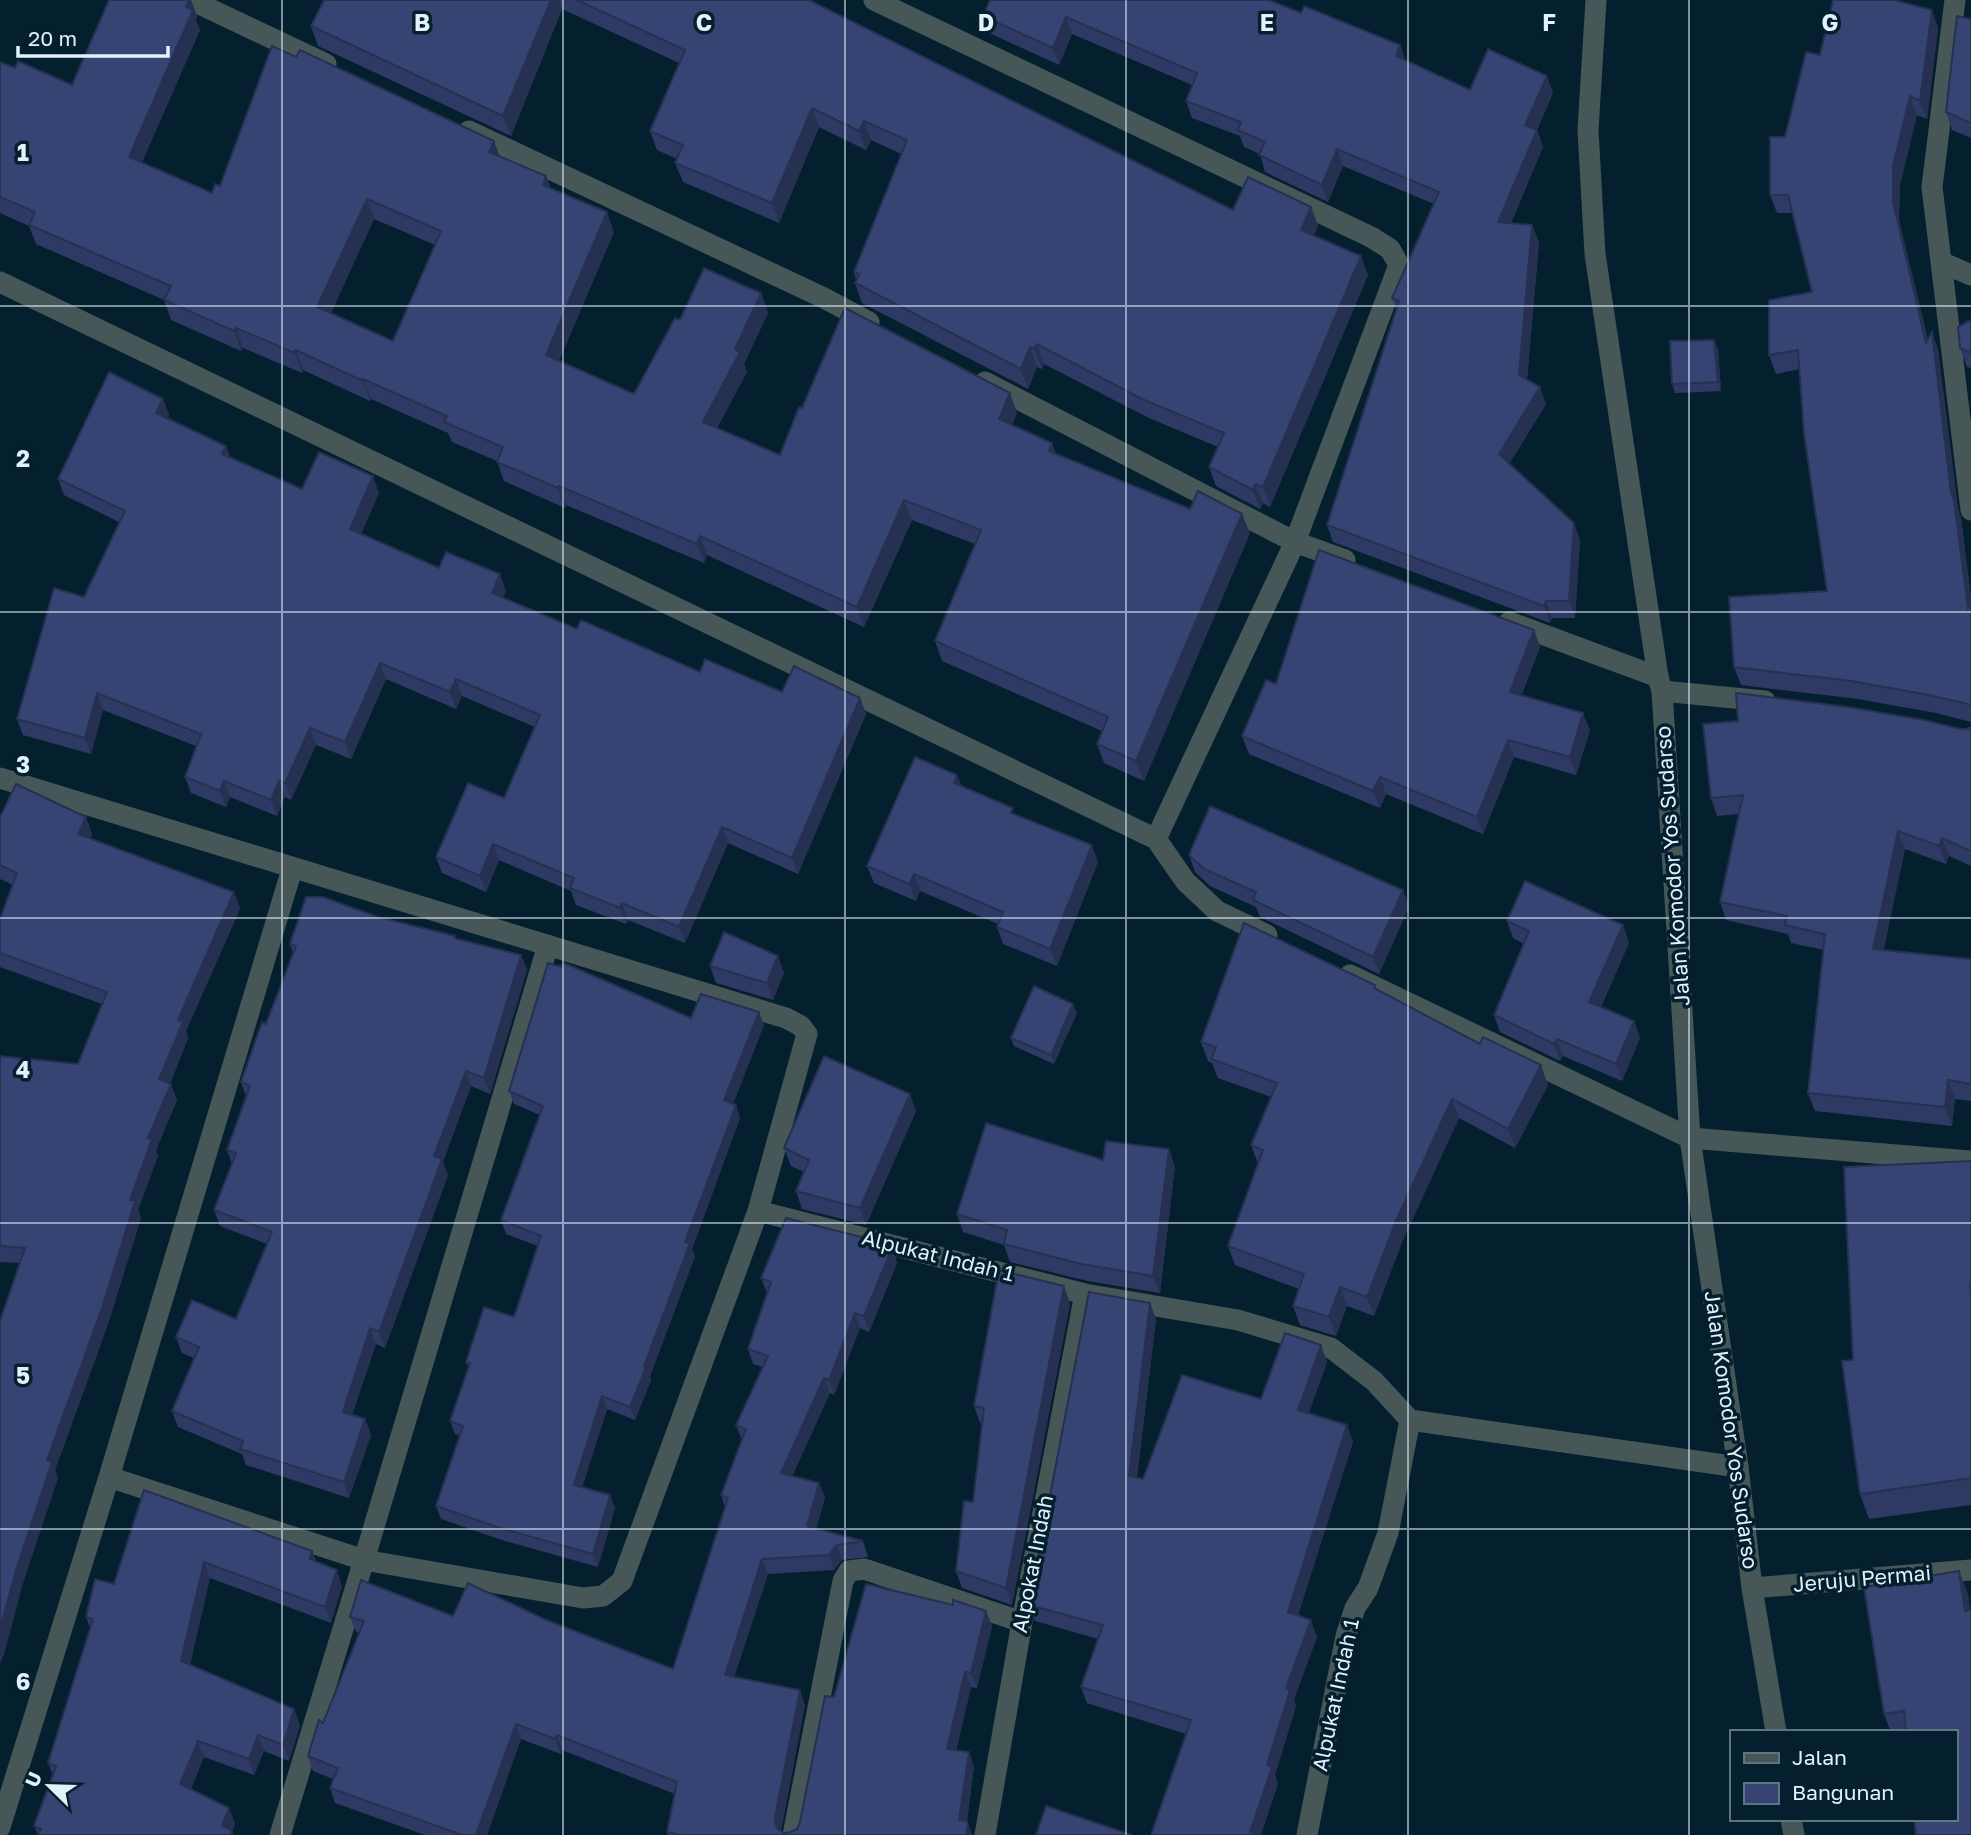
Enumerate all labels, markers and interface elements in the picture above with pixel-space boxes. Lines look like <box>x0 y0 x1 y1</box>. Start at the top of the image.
text: B <box>414 8 430 36</box>
text: C <box>696 8 712 36</box>
text: D <box>978 8 994 36</box>
text: E <box>1260 8 1274 36</box>
text: F <box>1542 8 1556 36</box>
text: G <box>1822 8 1838 36</box>
scale bar <box>18 14 168 58</box>
text: 20 m <box>28 25 77 51</box>
text: 1 <box>17 138 29 166</box>
text: 2 <box>16 444 30 472</box>
street label: Jalan Komodor Yos Sudarso <box>1649 725 1695 1007</box>
text: 3 <box>16 750 30 778</box>
text: 4 <box>16 1055 30 1083</box>
street label: Alpukat Indah 1 <box>860 1224 1017 1286</box>
street label: Jalan Komodor Yos Sudarso <box>1700 1289 1764 1571</box>
text: 5 <box>16 1361 30 1389</box>
street label: Alpokat Indah <box>1006 1493 1058 1635</box>
street label: Jeruju Permai <box>1792 1559 1932 1597</box>
street label: Alpukat Indah 1 <box>1306 1616 1364 1774</box>
text: 6 <box>16 1667 30 1695</box>
legend <box>1730 1730 1957 1821</box>
text: Jalan <box>1792 1744 1847 1770</box>
north arrow <box>14 1751 84 1821</box>
text: U <box>20 1768 46 1790</box>
text: Bangunan <box>1792 1779 1894 1805</box>

